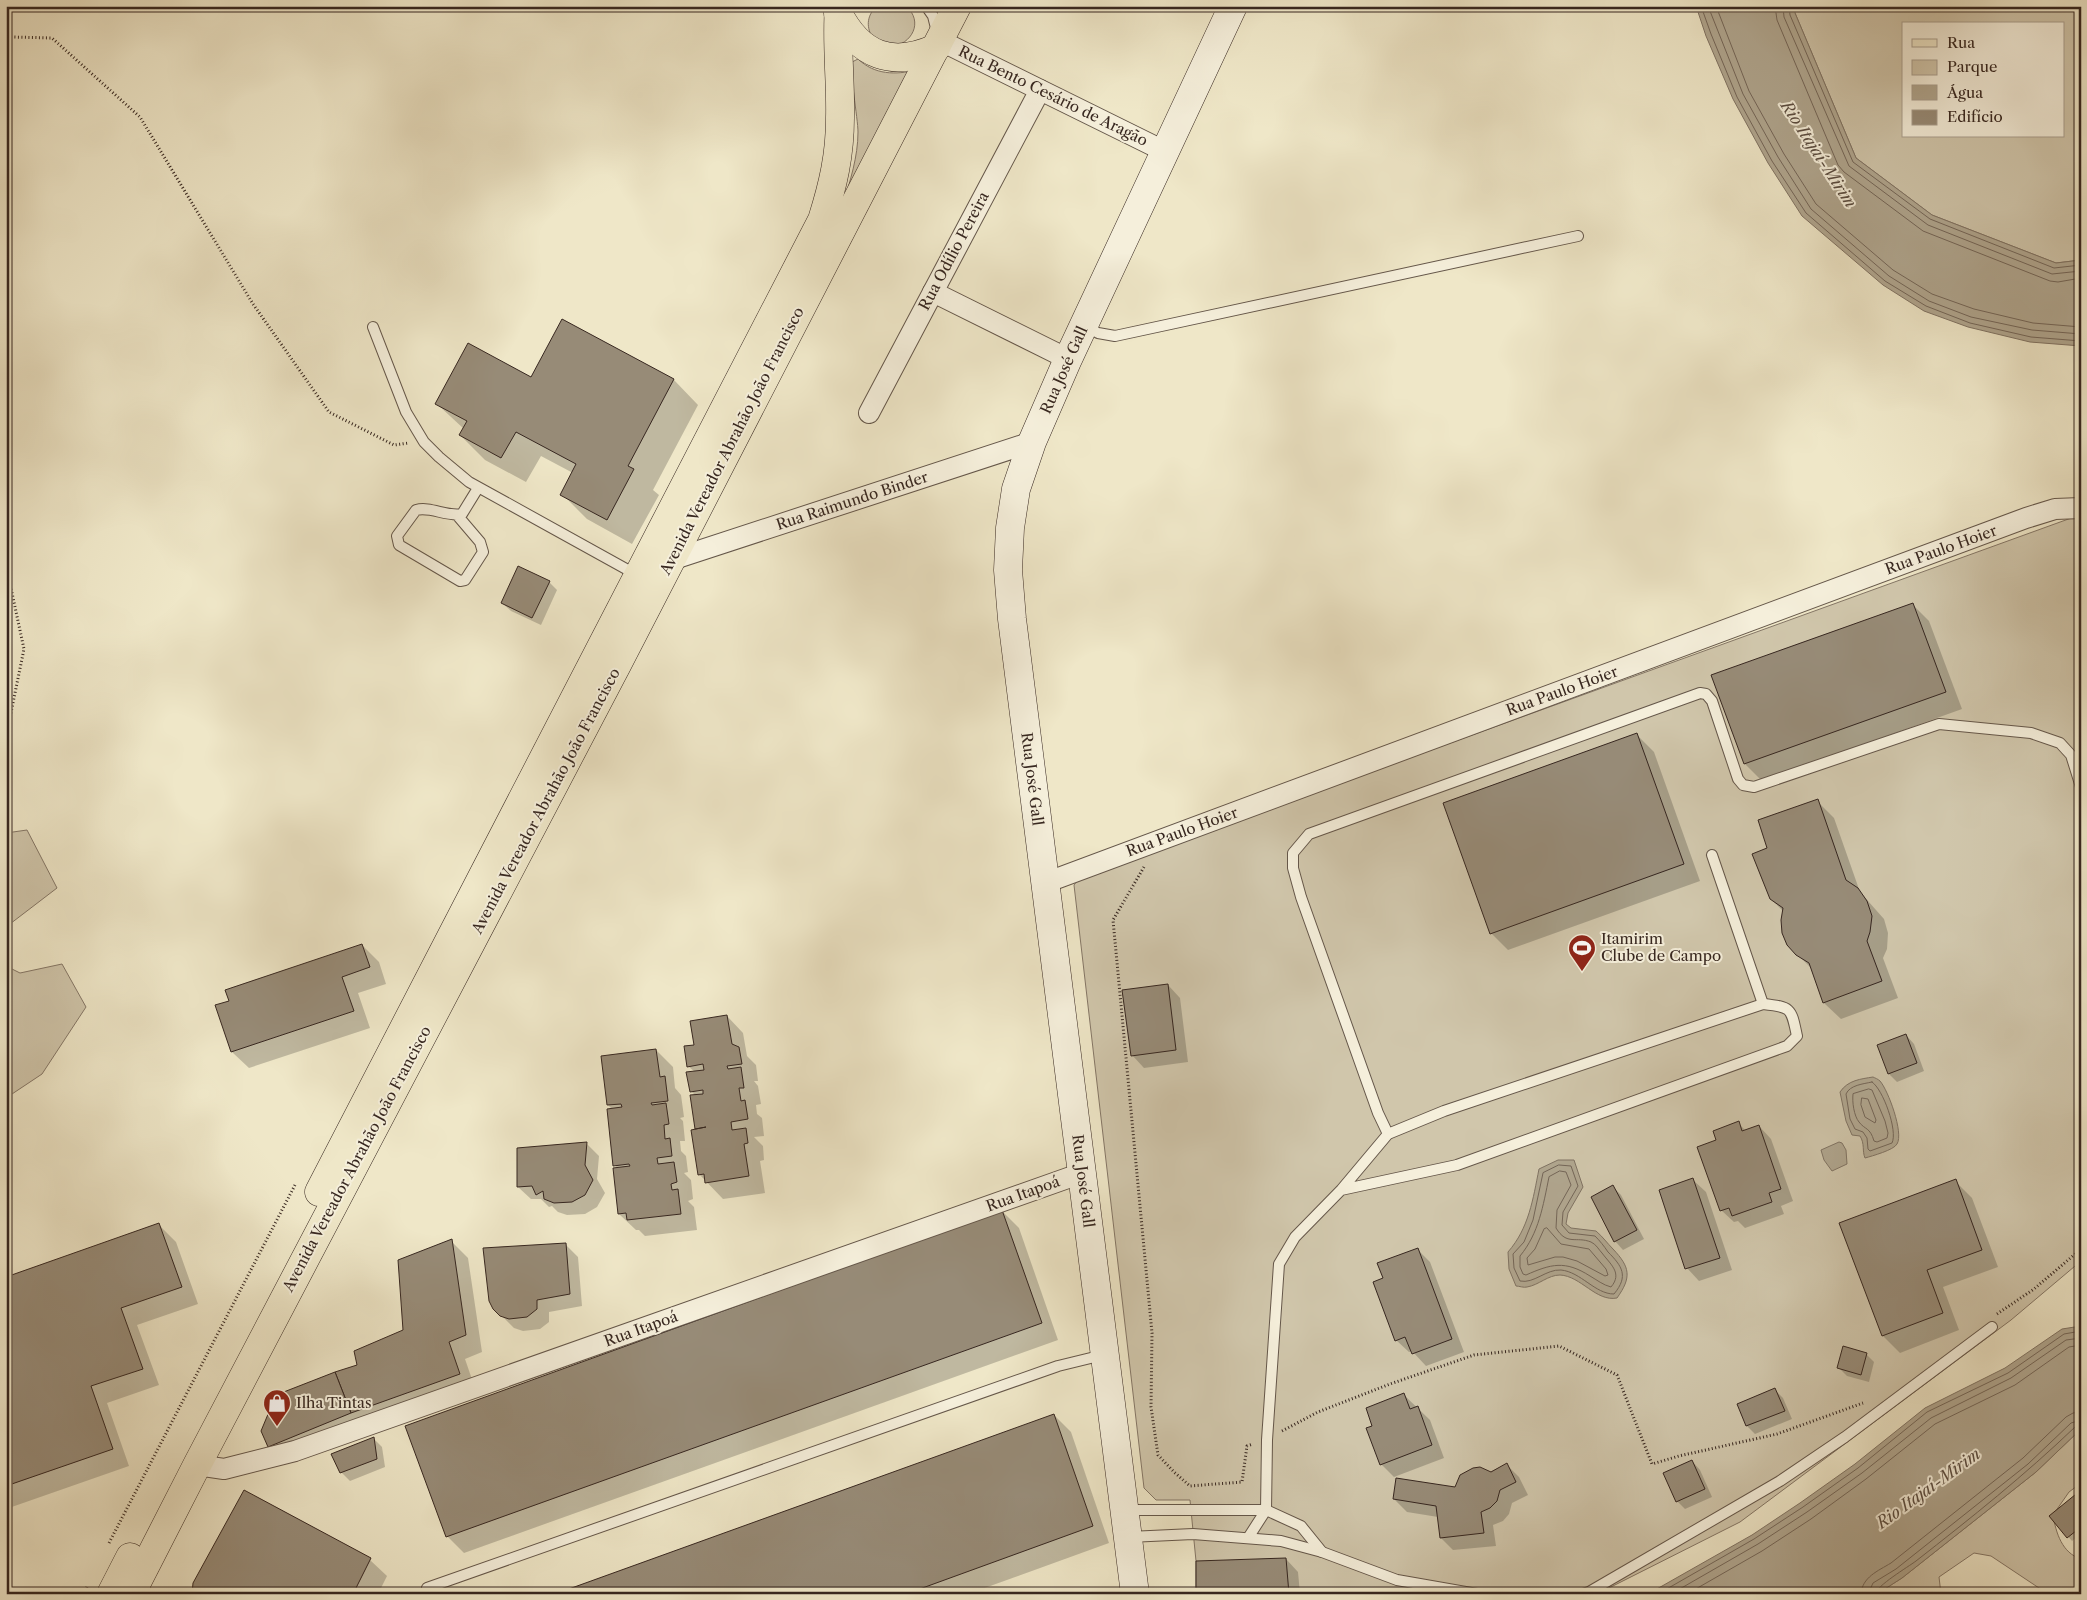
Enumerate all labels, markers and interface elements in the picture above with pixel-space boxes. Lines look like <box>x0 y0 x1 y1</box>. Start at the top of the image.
legend <box>1902 22 2064 138</box>
text: Rua <box>1947 33 1975 52</box>
street label: Rua Bento Cesário de Aragão <box>955 41 1151 150</box>
text: Parque <box>1947 57 1997 76</box>
text: Água <box>1946 83 1983 102</box>
water label: Rio Itajaí-Mirim <box>1776 95 1861 211</box>
text: Edifício <box>1947 107 2003 126</box>
street label: Rua Odílio Pereira <box>914 188 993 313</box>
street label: Avenida Vereador Abrahão João Francisco <box>655 304 808 579</box>
street label: Rua José Gall <box>1036 322 1092 417</box>
street label: Rua Raimundo Binder <box>774 467 931 534</box>
street label: Rua Paulo Hoier <box>1882 520 2000 579</box>
street label: Rua Paulo Hoier <box>1503 661 1621 720</box>
street label: Avenida Vereador Abrahão João Francisco <box>467 665 624 938</box>
street label: Rua José Gall <box>1017 731 1048 827</box>
street label: Rua Paulo Hoier <box>1123 802 1241 861</box>
place label: Itamirim Clube de Campo <box>1601 929 1721 965</box>
sports icon: Itamirim Clube de Campo <box>1567 933 1597 972</box>
street label: Avenida Vereador Abrahão João Francisco <box>278 1023 435 1296</box>
street label: Rua José Gall <box>1068 1133 1099 1229</box>
street label: Rua Itapoá <box>983 1171 1062 1216</box>
street label: Rua Itapoá <box>601 1306 680 1351</box>
shop icon: Ilha Tintas <box>262 1388 292 1427</box>
place label: Ilha Tintas <box>296 1393 372 1412</box>
water label: Rio Itajaí-Mirim <box>1870 1444 1984 1534</box>

